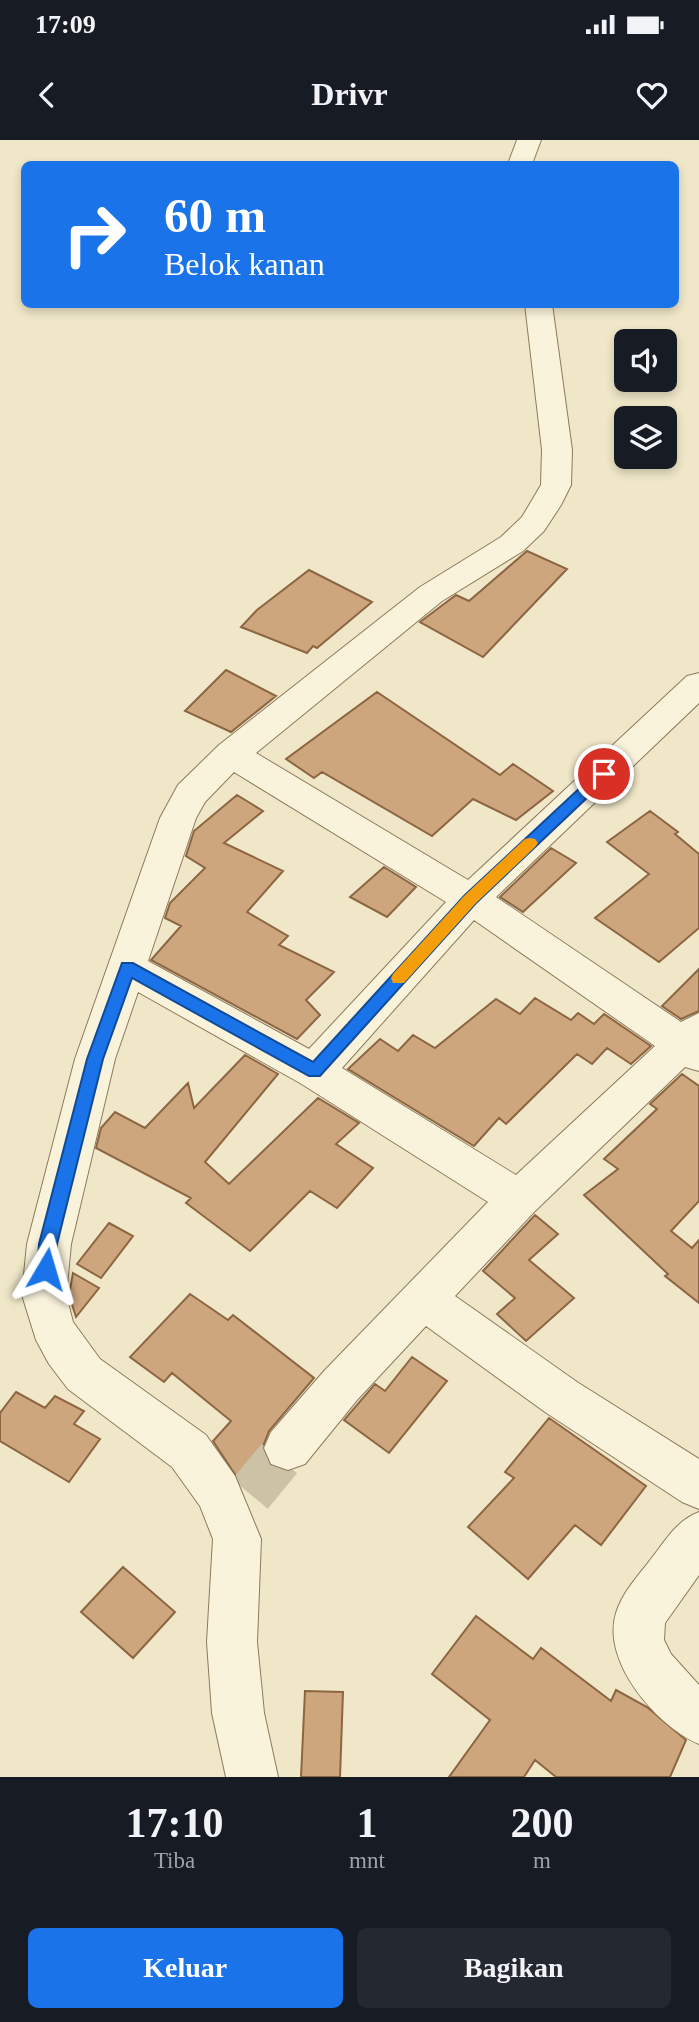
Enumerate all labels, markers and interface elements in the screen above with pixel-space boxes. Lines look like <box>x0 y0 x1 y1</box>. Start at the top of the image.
text: 17:09 <box>35 10 96 39</box>
icon: back <box>28 76 66 114</box>
text: Drivr <box>311 76 388 112</box>
icon: heart <box>633 76 671 114</box>
text: 60 m <box>164 188 266 243</box>
icon: right <box>49 189 140 280</box>
text: Belok kanan <box>164 246 325 282</box>
map controls <box>614 329 677 469</box>
button: sound <box>614 329 677 392</box>
button: layers <box>614 406 677 469</box>
pin <box>574 744 634 804</box>
icon: arrive <box>585 755 623 793</box>
position arrow <box>9 1232 83 1306</box>
text: 17:10 <box>126 1800 224 1846</box>
text: 1 <box>356 1800 377 1846</box>
text: 200 <box>510 1800 573 1846</box>
text: Tiba <box>154 1848 195 1873</box>
text: mnt <box>349 1848 385 1873</box>
text: m <box>533 1848 551 1873</box>
button: Keluar <box>28 1928 343 2008</box>
button: Bagikan <box>357 1928 671 2008</box>

